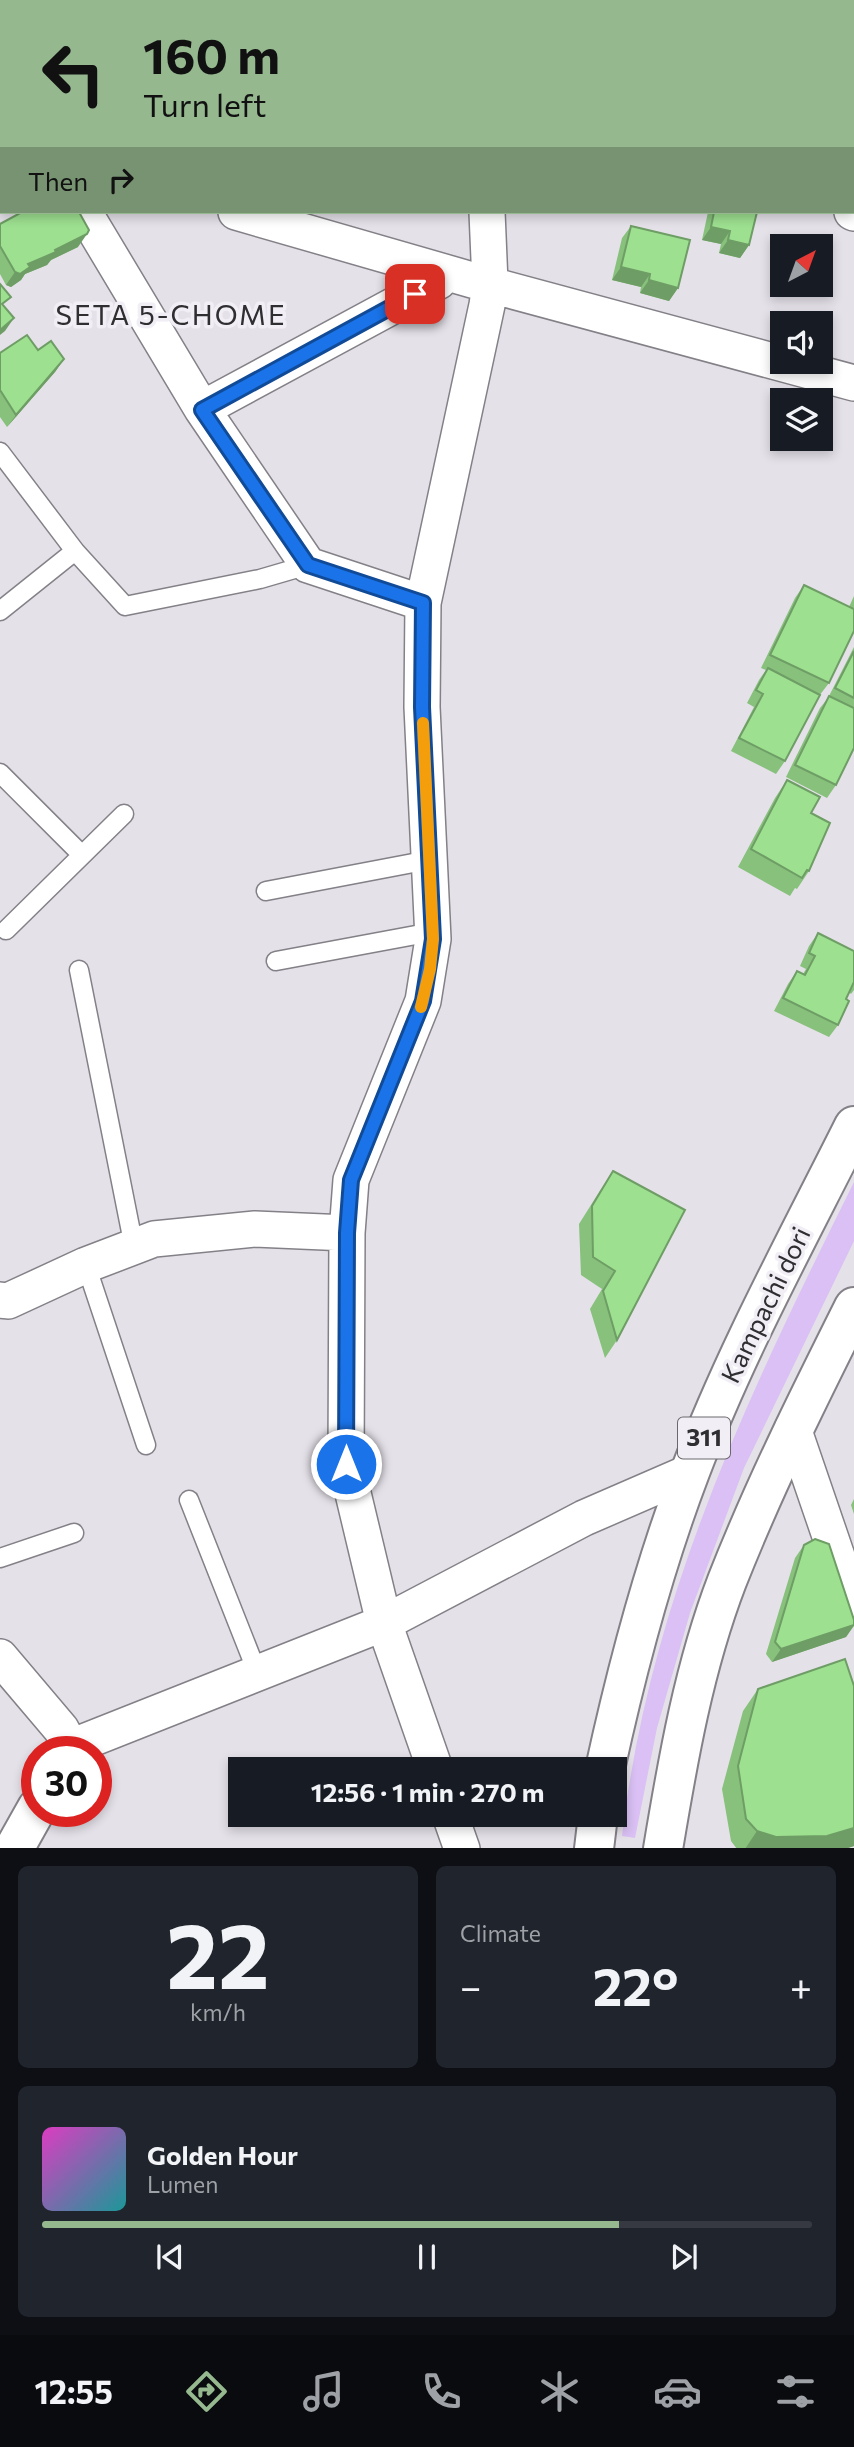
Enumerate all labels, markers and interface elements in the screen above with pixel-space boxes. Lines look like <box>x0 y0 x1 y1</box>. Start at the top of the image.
text: 160 m <box>143 24 280 84</box>
icon: left <box>28 28 119 119</box>
text: Turn left <box>143 84 267 124</box>
icon: right <box>102 161 140 199</box>
text: Then <box>28 165 88 196</box>
north arrow <box>770 234 833 298</box>
map controls <box>770 234 833 451</box>
pin <box>385 264 445 324</box>
icon: arrive <box>396 275 434 313</box>
district label: SETA 5-CHOME <box>55 297 287 331</box>
button: sound <box>770 311 833 374</box>
button: layers <box>770 388 833 451</box>
street label: Kampachi dori <box>714 1221 816 1387</box>
road number: 311 <box>678 1418 730 1458</box>
position arrow <box>309 1427 383 1501</box>
speed limit sign: 30 <box>21 1736 112 1827</box>
text: 12:56 · 1 min · 270 m <box>311 1776 544 1807</box>
text: 22 <box>166 1896 270 2008</box>
text: Climate <box>460 1919 541 1947</box>
text: 22° <box>593 1953 678 2017</box>
text: − <box>460 1962 482 2009</box>
text: + <box>790 1962 812 2009</box>
text: km/h <box>190 1998 246 2026</box>
text: Golden Hour <box>147 2139 298 2170</box>
text: Lumen <box>147 2170 218 2198</box>
icon: previous <box>151 2238 189 2276</box>
icon: pause <box>408 2238 446 2276</box>
icon: next <box>665 2238 703 2276</box>
icon: directions <box>182 2367 231 2416</box>
icon: music <box>299 2367 348 2416</box>
icon: phone <box>417 2367 466 2416</box>
icon: climate <box>535 2367 584 2416</box>
icon: car <box>653 2367 702 2416</box>
icon: filters <box>771 2367 820 2416</box>
text: 12:55 <box>34 2371 113 2411</box>

